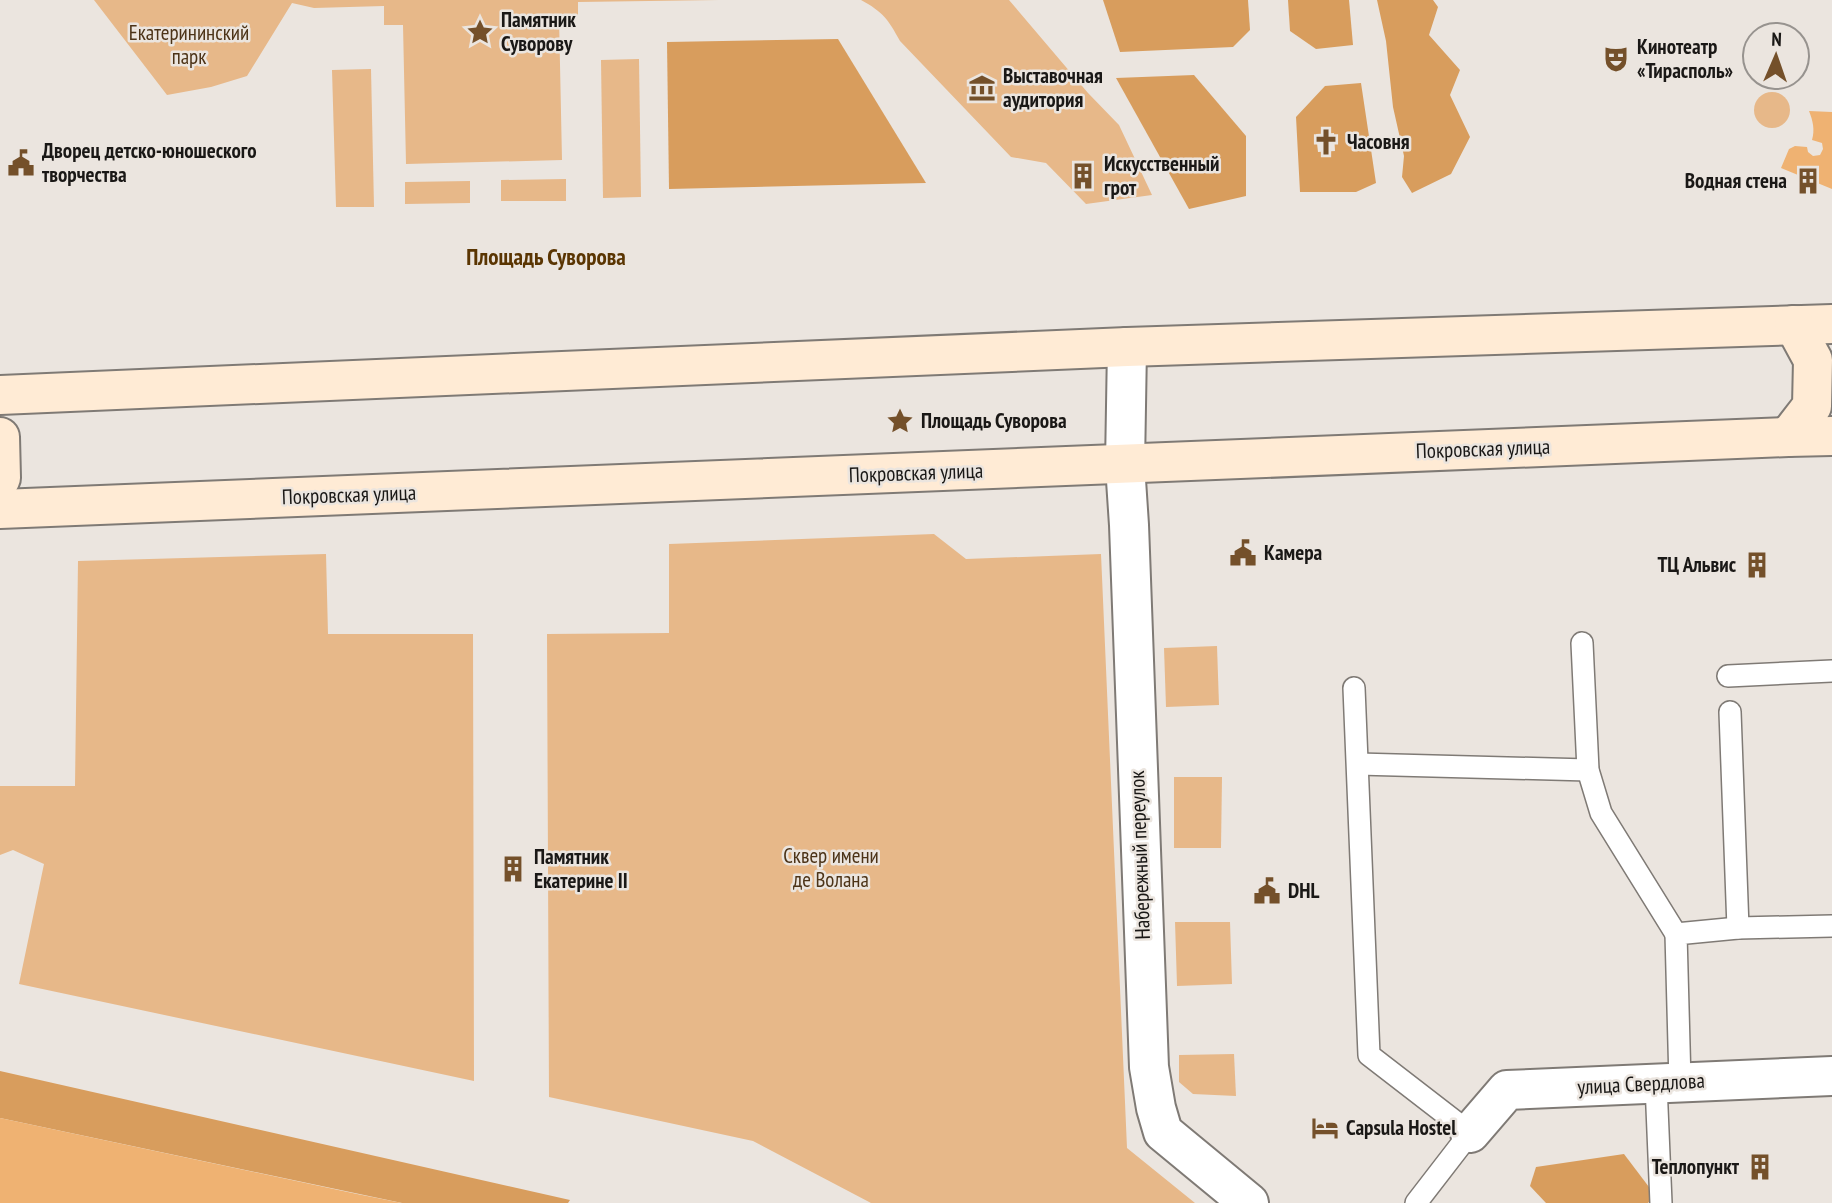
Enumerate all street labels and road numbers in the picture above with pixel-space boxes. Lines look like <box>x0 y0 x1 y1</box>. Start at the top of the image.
street label: Покровская улица <box>1415 433 1551 464</box>
street label: Покровская улица <box>848 457 984 488</box>
street label: Покровская улица <box>281 479 417 510</box>
street label: Набережный переулок <box>1123 770 1156 940</box>
street label: улица Свердлова <box>1577 1067 1705 1100</box>

